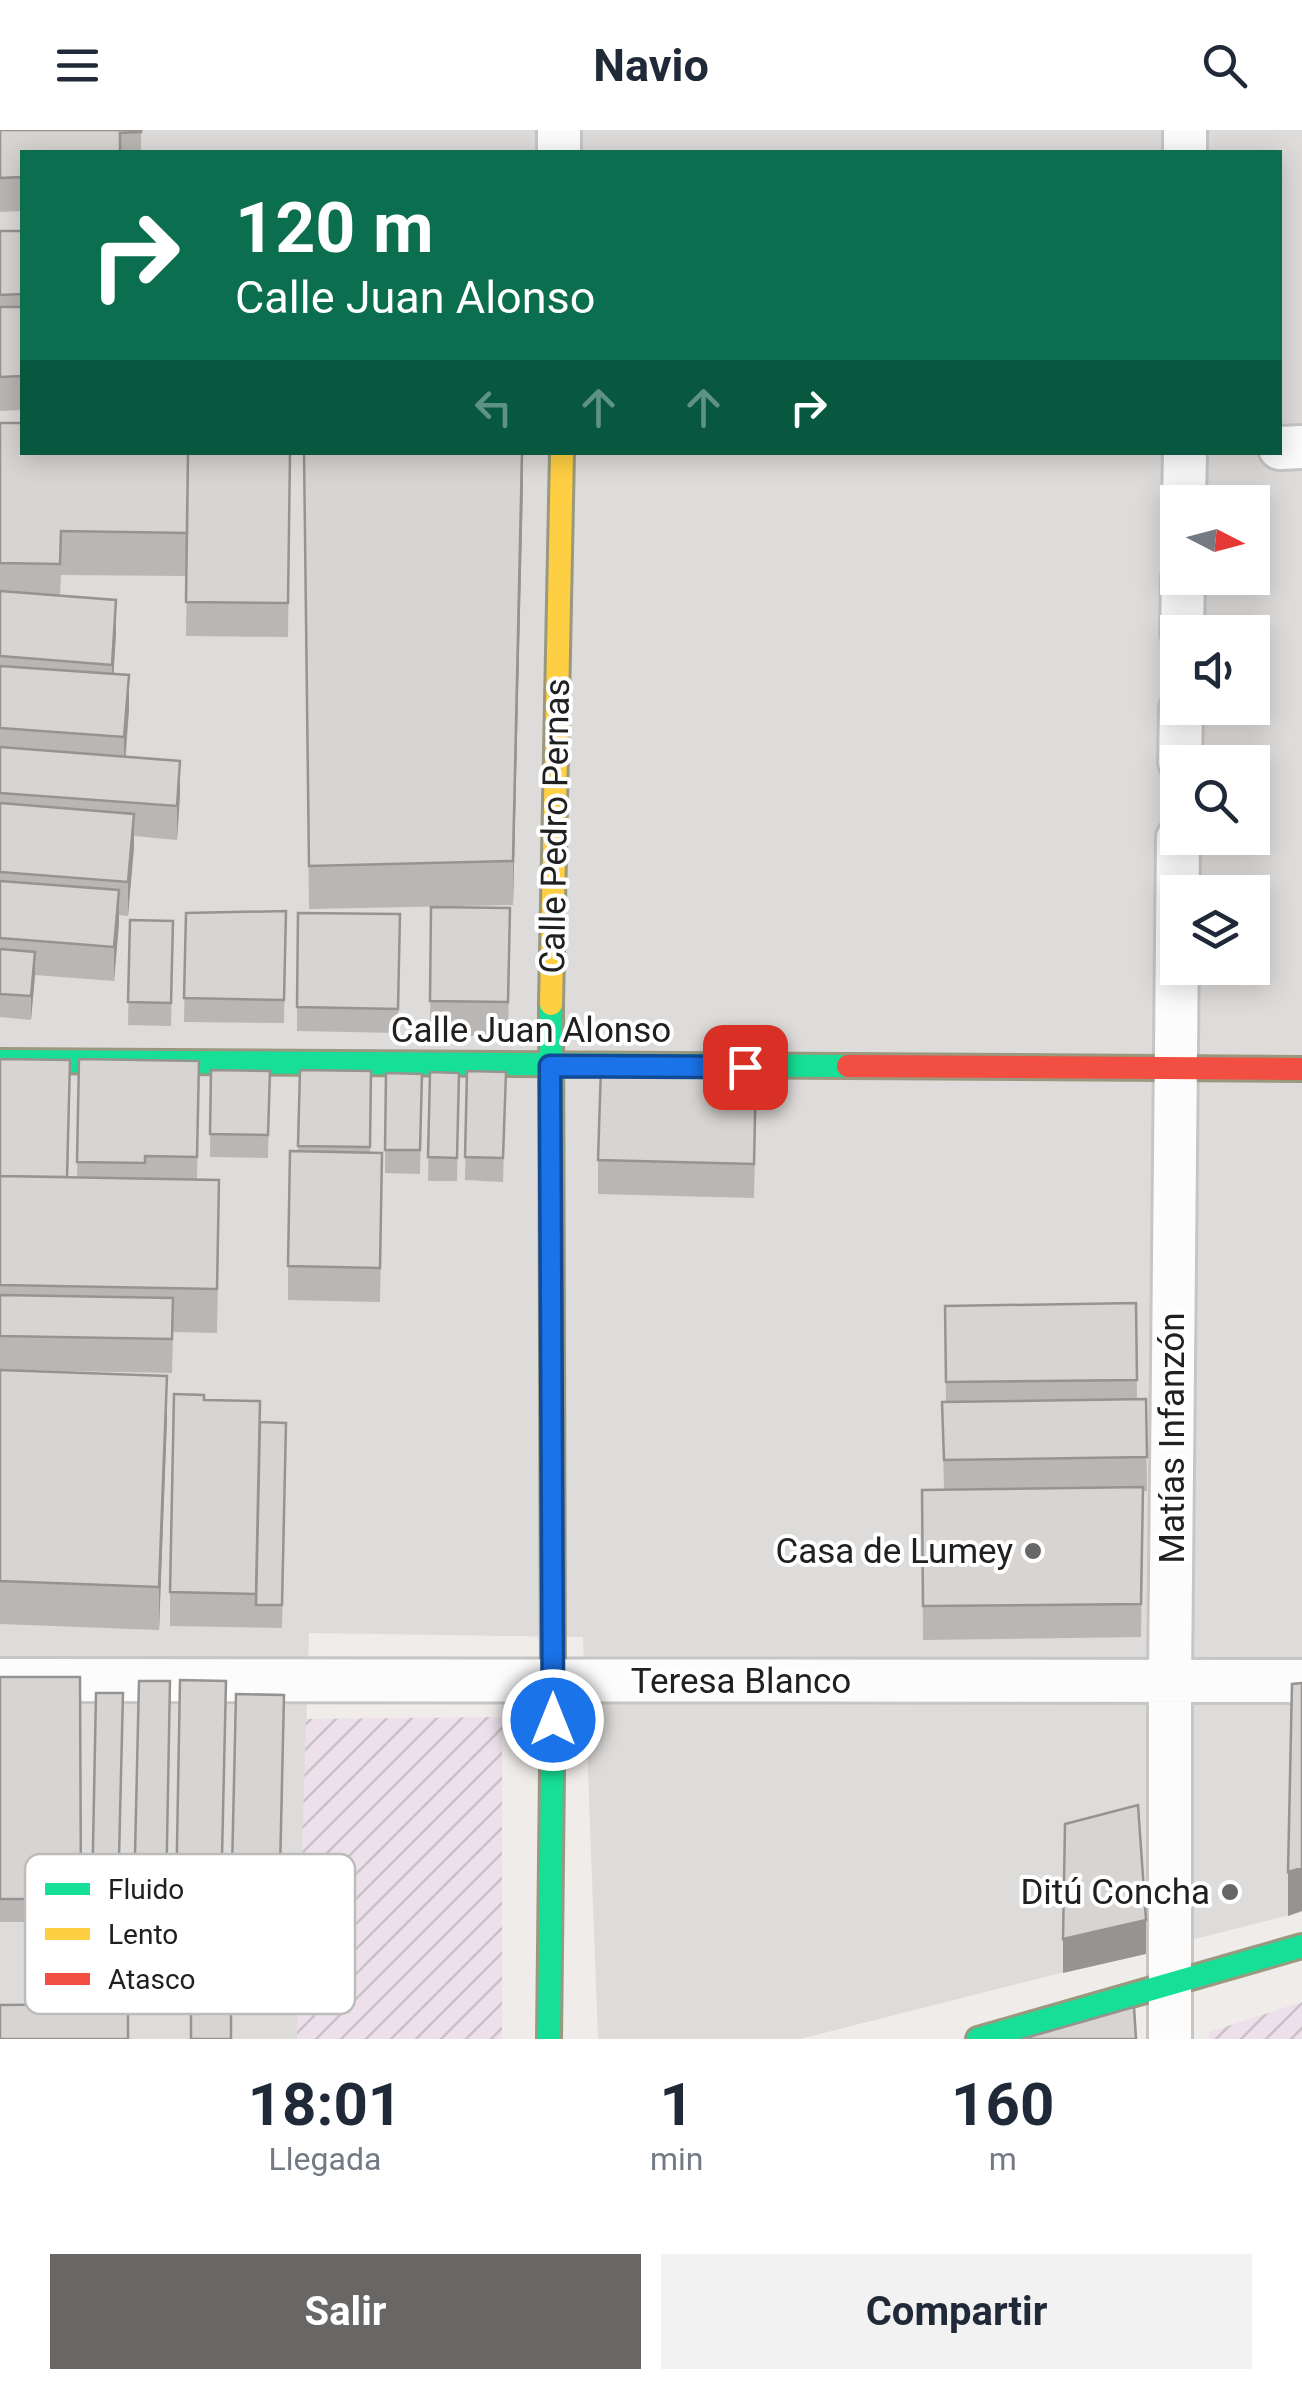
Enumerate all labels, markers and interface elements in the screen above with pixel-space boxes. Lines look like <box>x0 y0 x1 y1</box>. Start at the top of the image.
icon: menu <box>50 38 105 93</box>
icon: search <box>1197 38 1252 93</box>
text: Navio <box>593 39 709 92</box>
text: 120 m <box>235 187 434 269</box>
icon: right <box>70 190 200 320</box>
text: Calle Juan Alonso <box>235 271 596 324</box>
icon: left <box>466 380 521 435</box>
icon: ahead <box>571 380 626 435</box>
icon: ahead <box>676 380 731 435</box>
icon: right <box>781 380 836 435</box>
north arrow <box>1160 485 1270 595</box>
map controls <box>1160 485 1270 985</box>
button: sound <box>1160 615 1270 725</box>
street label: Calle Pedro Pernas <box>532 678 578 974</box>
button: search <box>1160 745 1270 855</box>
button: layers <box>1160 875 1270 985</box>
street label: Calle Juan Alonso <box>391 1010 671 1051</box>
pin <box>703 1025 788 1110</box>
icon: arrive <box>718 1040 773 1095</box>
street label: Matías Infanzón <box>1152 1312 1193 1564</box>
place label: Casa de Lumey <box>775 1531 1013 1572</box>
marker: Casa de Lumey <box>1022 1540 1044 1562</box>
street label: Teresa Blanco <box>631 1661 851 1702</box>
position arrow <box>501 1668 605 1772</box>
legend <box>25 1854 355 2014</box>
place label: Ditú Concha <box>1020 1872 1210 1913</box>
text: Fluido <box>108 1873 184 1906</box>
marker: Ditú Concha <box>1219 1881 1241 1903</box>
text: Lento <box>108 1918 178 1951</box>
text: Atasco <box>108 1963 196 1996</box>
text: 18:01 <box>248 2069 402 2140</box>
text: 1 <box>659 2069 694 2140</box>
text: 160 <box>951 2069 1054 2140</box>
text: Llegada <box>269 2140 381 2178</box>
text: min <box>650 2140 703 2178</box>
text: m <box>989 2140 1017 2178</box>
button: Salir <box>50 2254 641 2369</box>
button: Compartir <box>661 2254 1252 2369</box>

